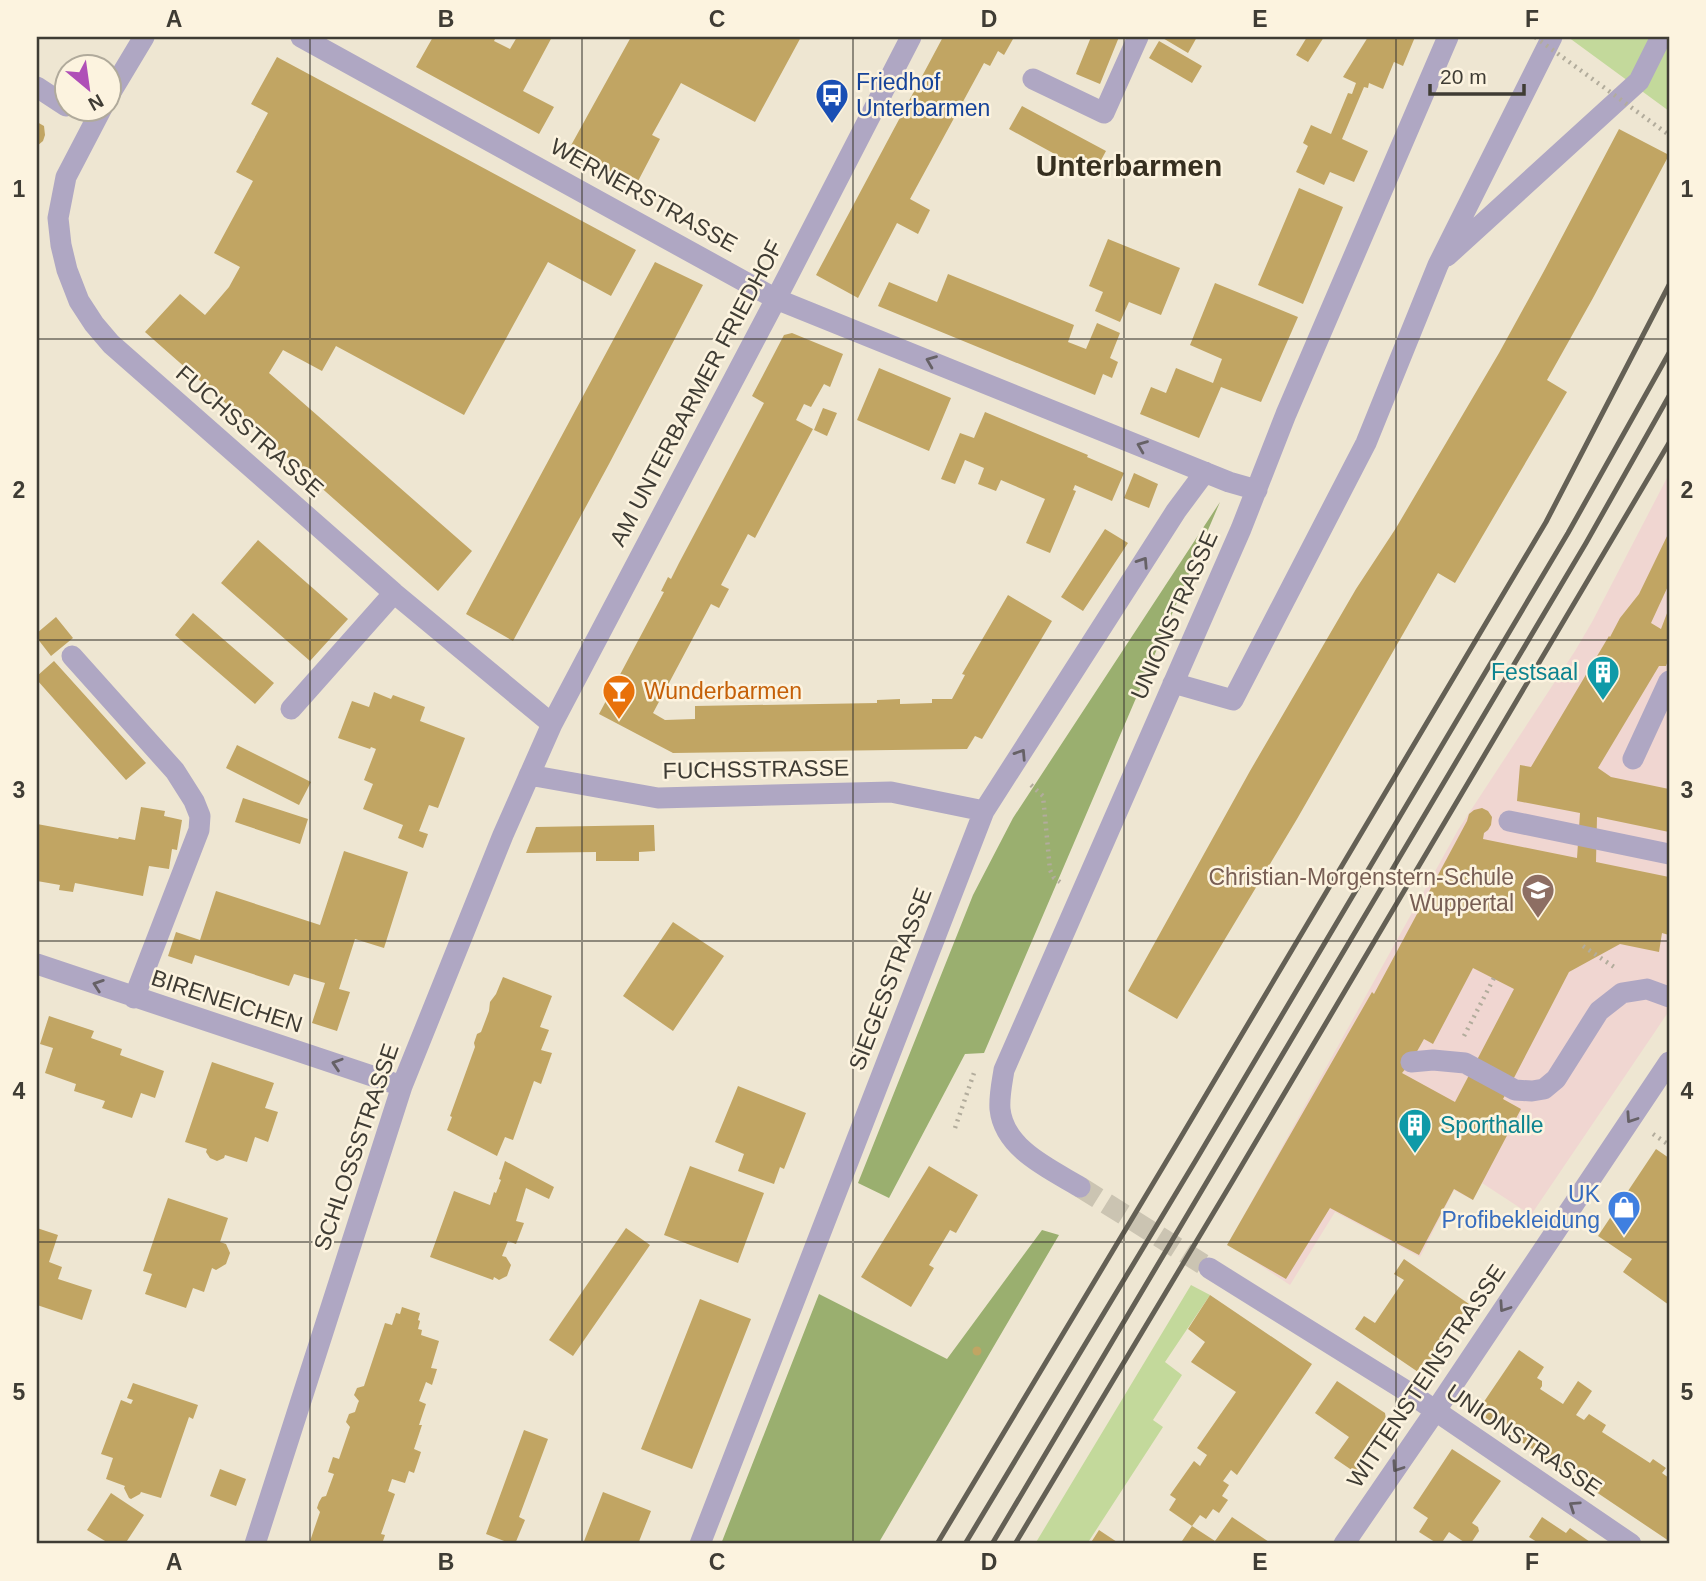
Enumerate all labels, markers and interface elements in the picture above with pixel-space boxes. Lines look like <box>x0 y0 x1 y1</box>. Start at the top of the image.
text: A <box>166 6 182 32</box>
text: B <box>438 6 454 32</box>
text: C <box>709 6 725 32</box>
text: D <box>981 6 997 32</box>
text: E <box>1252 6 1268 32</box>
text: F <box>1525 6 1539 32</box>
north arrow <box>52 52 122 122</box>
scale bar <box>1430 52 1524 96</box>
text: 20 m <box>1440 65 1487 88</box>
place label: Friedhof Unterbarmen <box>856 69 990 121</box>
bus stop icon: Friedhof Unterbarmen <box>813 76 851 125</box>
text: N <box>85 90 107 115</box>
street label: WERNERSTRASSE <box>546 133 742 257</box>
district label: Unterbarmen <box>1036 149 1222 182</box>
text: 1 <box>13 176 26 202</box>
text: 1 <box>1681 176 1694 202</box>
street label: AM UNTERBARMER FRIEDHOF <box>604 236 788 550</box>
one-way arrow <box>925 355 938 369</box>
street label: FUCHSSTRASSE <box>171 360 329 502</box>
one-way arrow <box>1136 441 1148 455</box>
text: 2 <box>13 477 25 503</box>
text: 2 <box>1681 477 1693 503</box>
street label: UNIONSTRASSE <box>1125 527 1223 703</box>
one-way arrow <box>1135 557 1148 570</box>
building icon: Festsaal <box>1584 653 1622 702</box>
place label: Festsaal <box>1491 659 1578 685</box>
bar icon: Wunderbarmen <box>600 672 638 721</box>
place label: Wunderbarmen <box>644 678 802 704</box>
one-way arrow <box>1013 749 1026 762</box>
street label: FUCHSSTRASSE <box>662 754 850 784</box>
text: 3 <box>13 777 25 803</box>
text: 3 <box>1681 777 1693 803</box>
place label: Christian-Morgenstern-Schule Wuppertal <box>1208 864 1514 916</box>
school or university icon: Christian-Morgenstern-Schule Wuppertal <box>1519 871 1557 920</box>
street label: SIEGESSTRASSE <box>843 884 937 1074</box>
street label: BIRENEICHEN <box>148 964 306 1038</box>
one-way arrow <box>92 979 104 993</box>
street label: SCHLOSSSTRASSE <box>308 1040 404 1254</box>
one-way arrow <box>331 1058 343 1073</box>
text: 4 <box>13 1078 26 1104</box>
text: 4 <box>1681 1078 1694 1104</box>
building icon: Sporthalle <box>1396 1106 1434 1155</box>
one-way arrow <box>1626 1110 1639 1123</box>
place label: Sporthalle <box>1440 1112 1544 1138</box>
place label: UK Profibekleidung <box>1441 1181 1601 1233</box>
shop icon: UK Profibekleidung <box>1605 1188 1643 1237</box>
street label: WITTENSTEINSTRASSE <box>1342 1260 1510 1492</box>
one-way arrow <box>1500 1299 1512 1312</box>
street label: UNIONSTRASSE <box>1442 1378 1606 1502</box>
text: 5 <box>13 1379 26 1405</box>
text: 5 <box>1681 1379 1694 1405</box>
one-way arrow <box>1393 1459 1405 1472</box>
one-way arrow <box>1569 1501 1582 1514</box>
text: A <box>166 1549 182 1575</box>
text: B <box>438 1549 454 1575</box>
text: C <box>709 1549 725 1575</box>
text: D <box>981 1549 997 1575</box>
text: E <box>1252 1549 1268 1575</box>
text: F <box>1525 1549 1539 1575</box>

